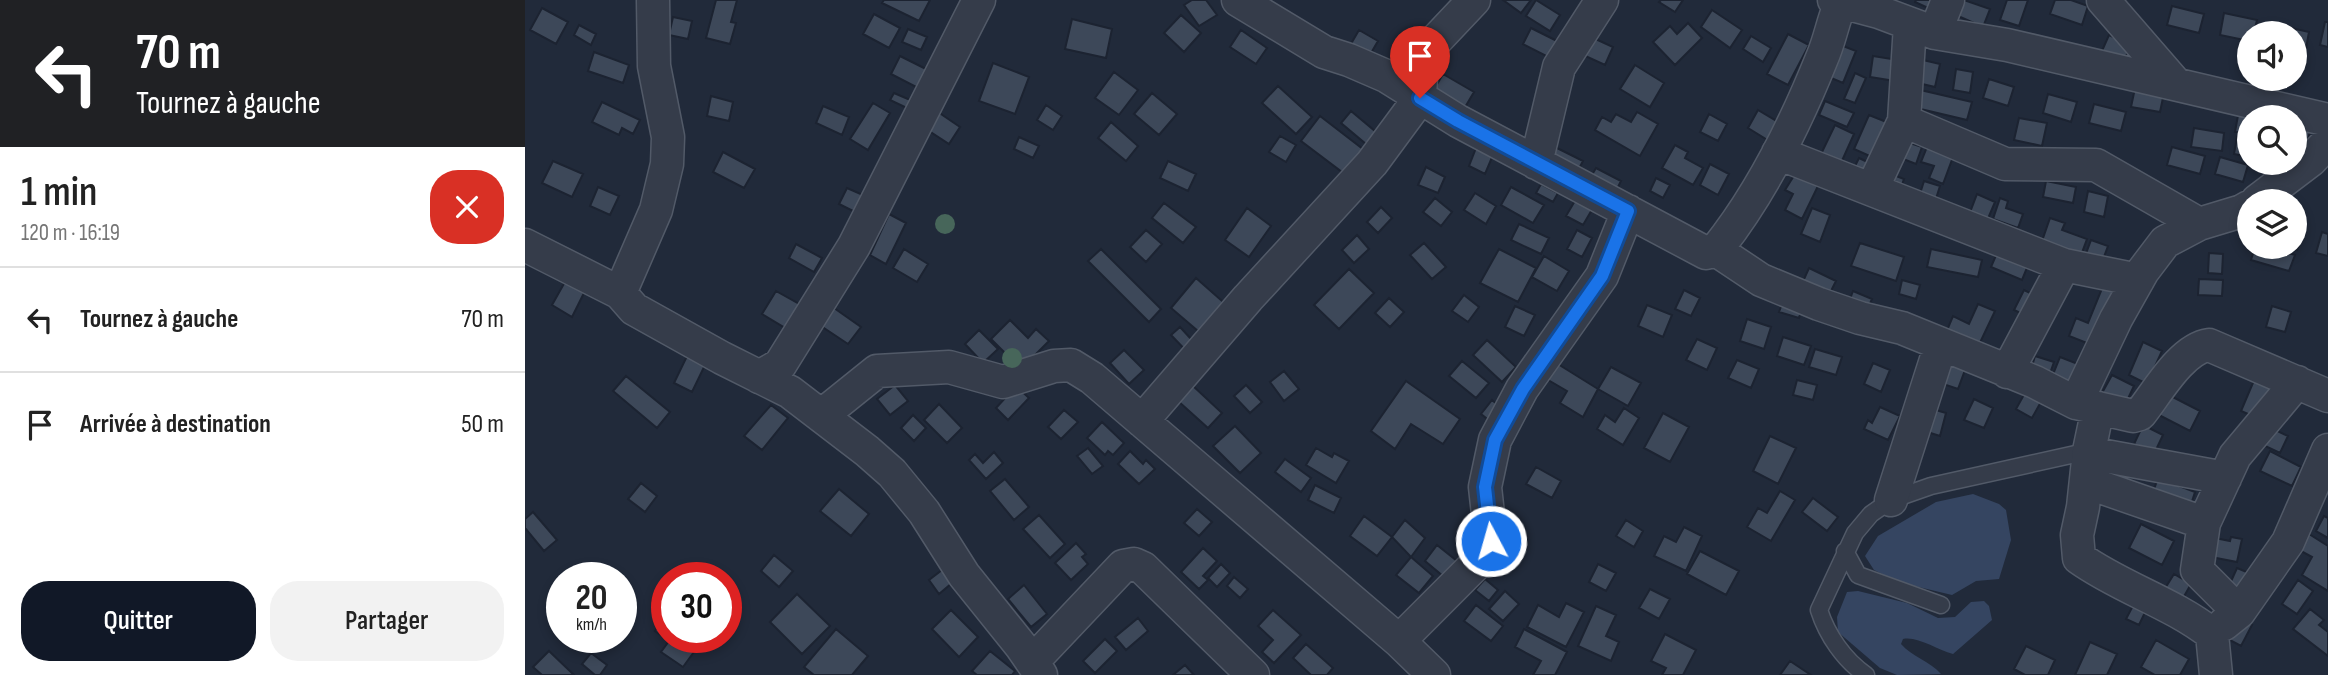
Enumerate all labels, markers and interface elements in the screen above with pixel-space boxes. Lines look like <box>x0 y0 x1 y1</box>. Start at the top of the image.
map controls <box>2237 21 2307 259</box>
button: sound <box>2237 21 2307 91</box>
text: 70 m <box>136 24 221 83</box>
pin <box>1390 26 1450 98</box>
icon: left <box>21 28 112 119</box>
icon: arrive <box>1401 37 1439 75</box>
text: Tournez à gauche <box>136 84 321 123</box>
button: search <box>2237 105 2307 175</box>
text: 1 min <box>21 167 97 218</box>
button: close <box>430 170 504 244</box>
button: layers <box>2237 189 2307 259</box>
text: 120 m · 16:19 <box>21 219 120 247</box>
icon: left <box>21 301 59 339</box>
text: Tournez à gauche <box>80 304 238 335</box>
text: 70 m <box>461 304 504 335</box>
icon: arrive <box>21 406 59 444</box>
text: Arrivée à destination <box>80 409 271 440</box>
text: 50 m <box>461 409 504 440</box>
position arrow <box>1454 504 1528 578</box>
speed limit sign: 30 <box>651 562 742 653</box>
text: 20 <box>576 577 608 620</box>
button: Quitter <box>21 581 256 661</box>
button: Partager <box>270 581 504 661</box>
text: km/h <box>576 614 607 635</box>

